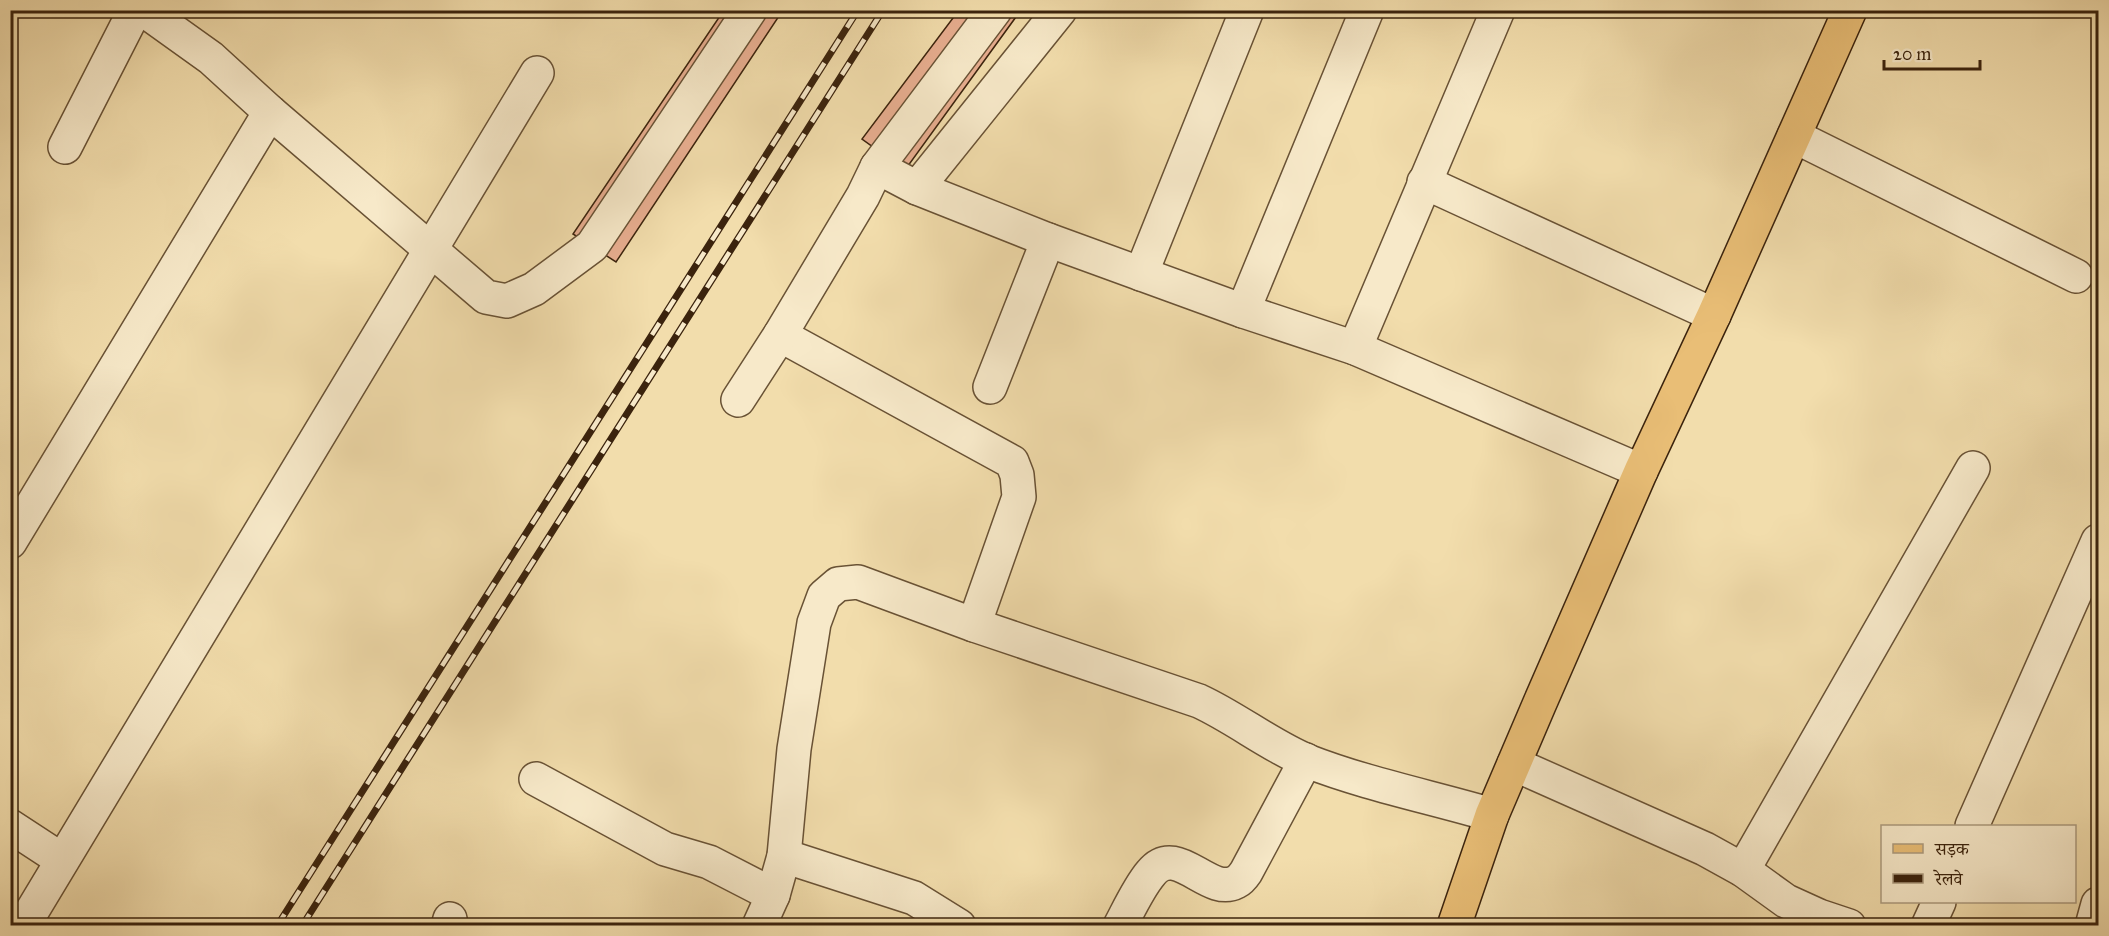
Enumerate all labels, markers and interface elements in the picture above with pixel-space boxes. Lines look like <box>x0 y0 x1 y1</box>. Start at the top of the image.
scale bar <box>1884 33 1980 71</box>
text: 20 m <box>1893 43 1931 65</box>
legend <box>1881 825 2076 903</box>
text: सड़क <box>1934 838 1970 860</box>
text: रेलवे <box>1933 868 1964 890</box>

